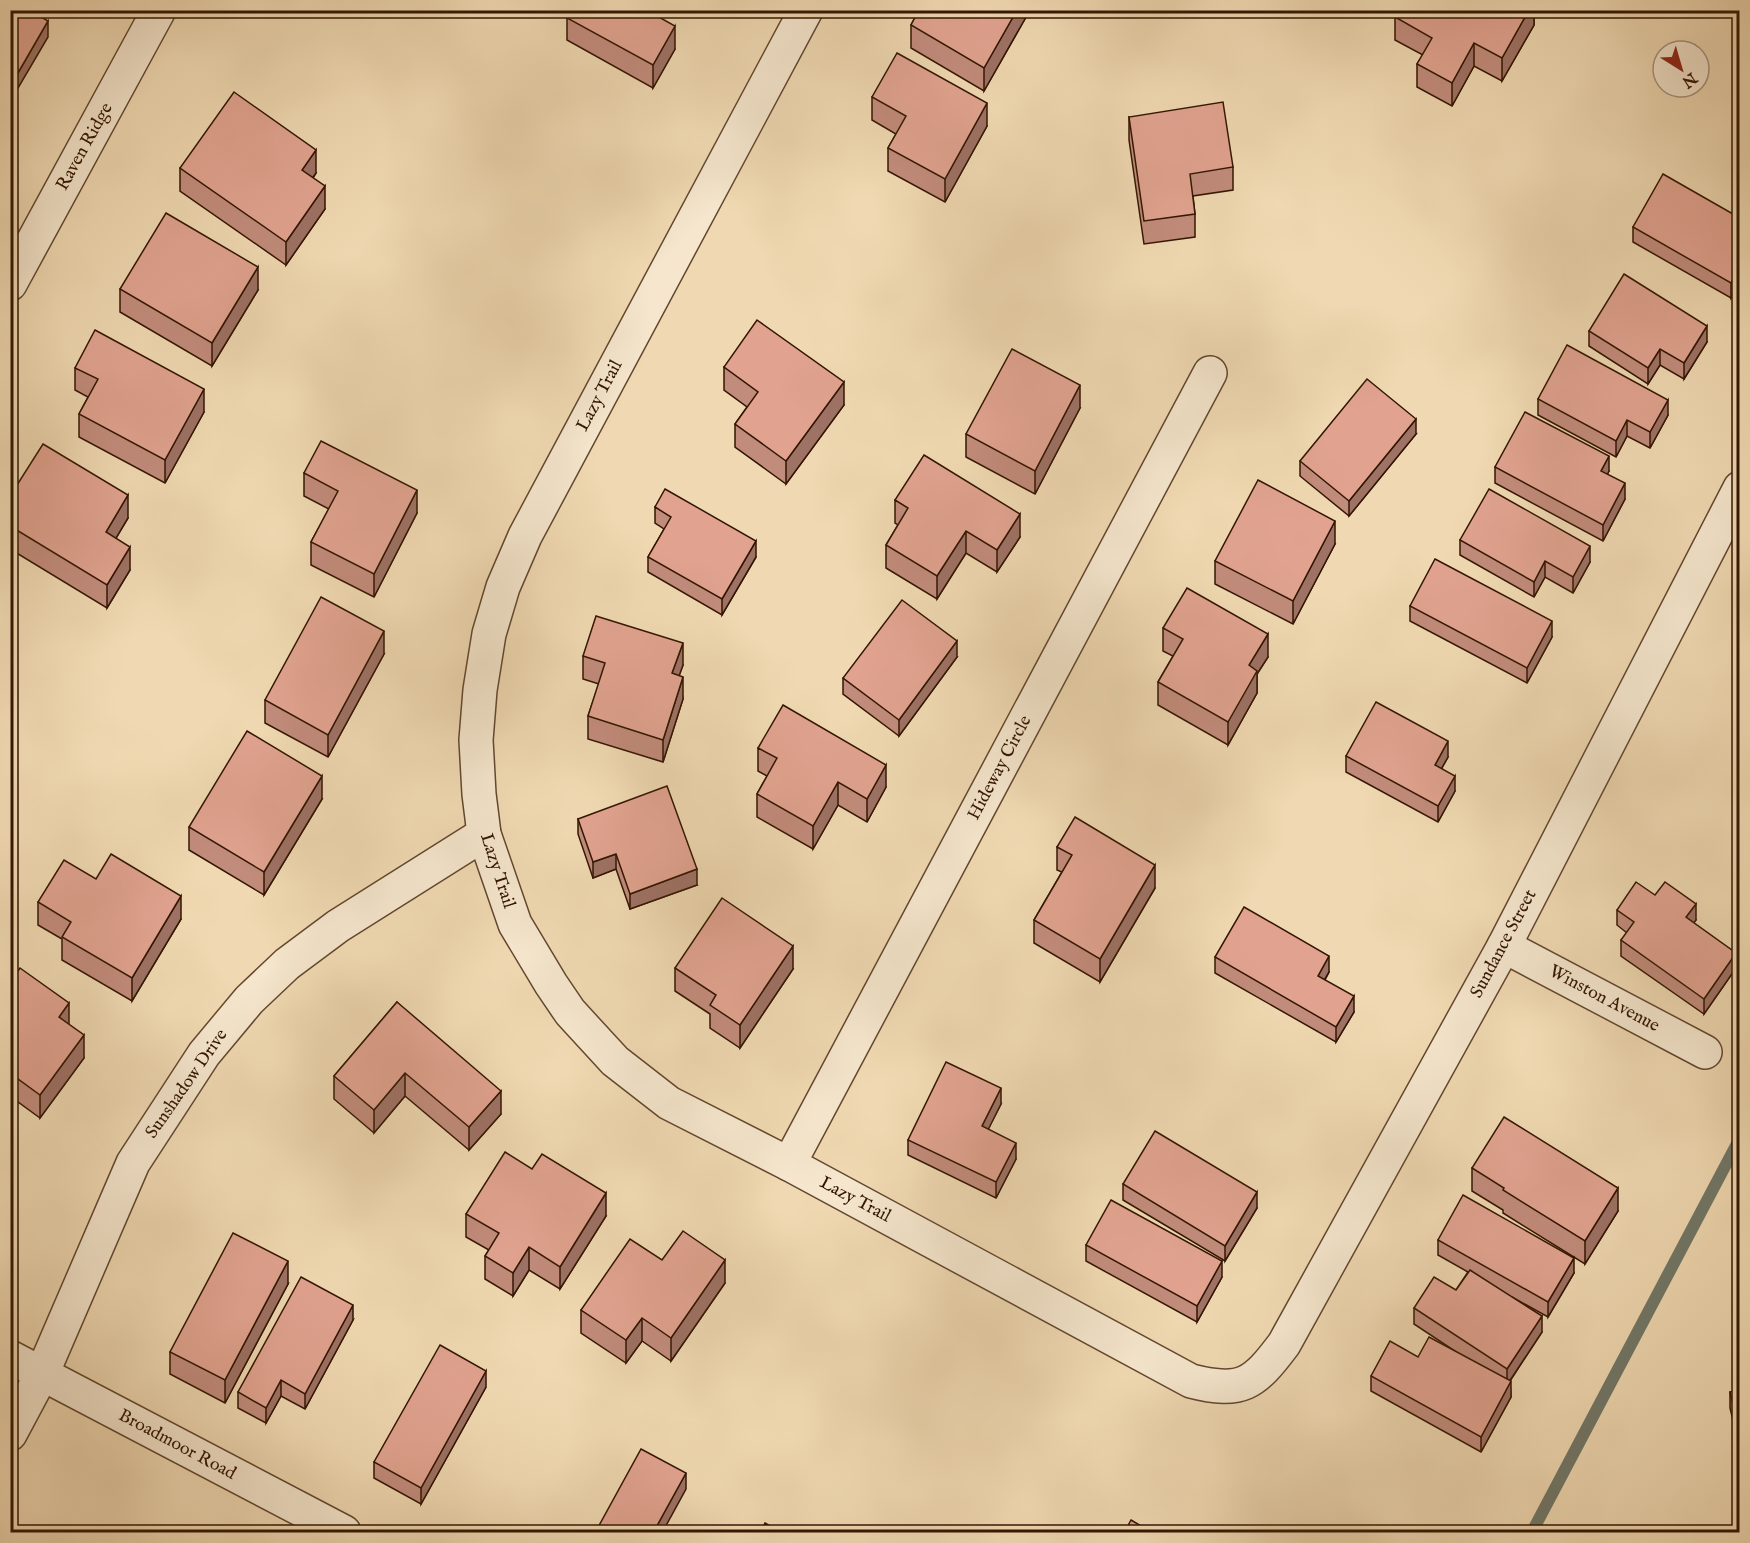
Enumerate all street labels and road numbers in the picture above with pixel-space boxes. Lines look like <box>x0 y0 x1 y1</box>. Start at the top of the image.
street label: Raven Ridge <box>51 99 119 195</box>
street label: Lazy Trail <box>572 356 628 436</box>
street label: Hideway Circle <box>963 712 1037 824</box>
street label: Lazy Trail <box>474 831 520 911</box>
street label: Sundance Street <box>1466 886 1542 1002</box>
street label: Winston Avenue <box>1545 960 1663 1038</box>
street label: Sunshadow Drive <box>141 1025 233 1143</box>
street label: Lazy Trail <box>815 1172 895 1228</box>
street label: Broadmoor Road <box>114 1404 240 1486</box>

